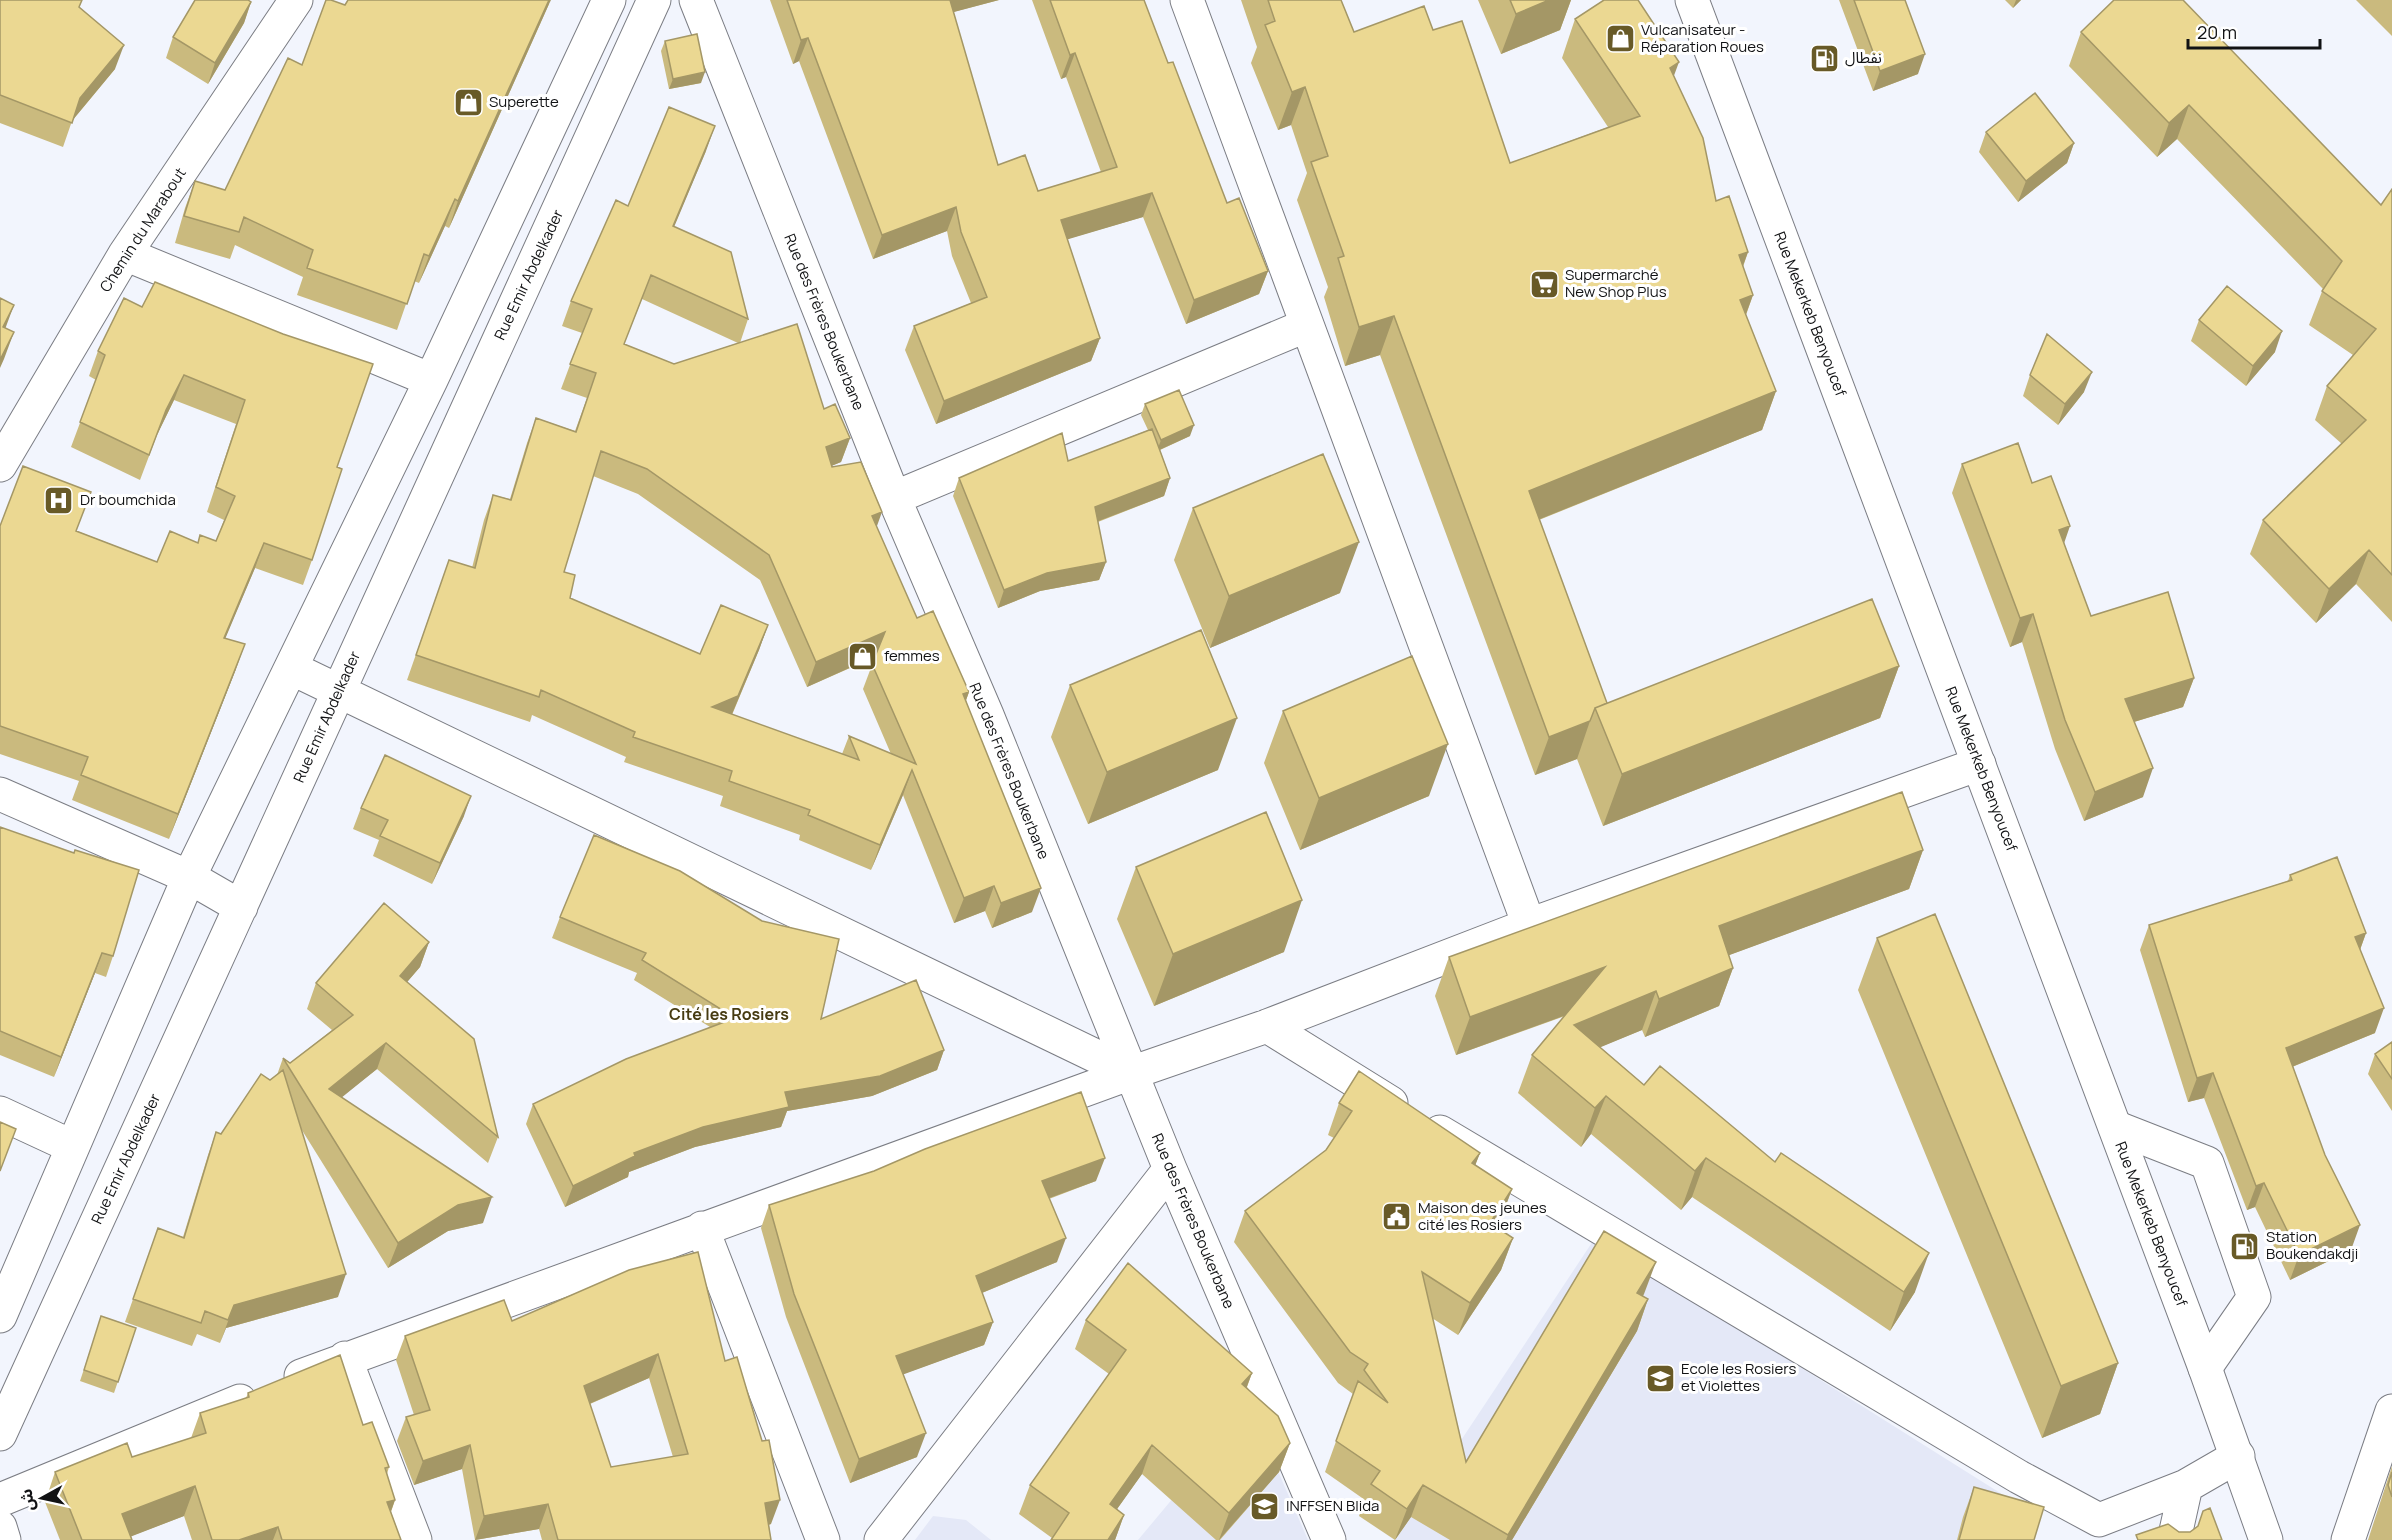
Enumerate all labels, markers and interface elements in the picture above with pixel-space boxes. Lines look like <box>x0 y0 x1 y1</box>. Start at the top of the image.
scale bar <box>2188 12 2320 50</box>
place label: Vulcanisateur - Réparation Roues <box>1641 19 1764 57</box>
text: 20 m <box>2197 20 2237 44</box>
shop icon: Vulcanisateur - Réparation Roues <box>1604 23 1636 55</box>
fuel station icon: نفطال <box>1808 42 1840 74</box>
place label: نفطال <box>1845 47 1882 68</box>
shop icon: Superette <box>452 86 484 118</box>
place label: Superette <box>489 91 559 112</box>
street label: Chemin du Marabout <box>95 164 191 296</box>
street label: Rue Emir Abdelkader <box>489 206 568 343</box>
street label: Rue Mekerkeb Benyoucef <box>1769 228 1852 400</box>
street label: Rue des Frères Boukerbane <box>779 230 870 413</box>
place label: Supermarché New Shop Plus <box>1565 264 1667 302</box>
supermarket icon: Supermarché New Shop Plus <box>1528 268 1560 300</box>
hospital icon: Dr boumchida <box>43 484 75 516</box>
place label: Dr boumchida <box>80 489 176 510</box>
shop icon: femmes <box>847 640 879 672</box>
place label: femmes <box>884 645 940 666</box>
street label: Rue Emir Abdelkader <box>288 647 365 786</box>
street label: Rue des Frères Boukerbane <box>964 679 1055 862</box>
street label: Rue Mekerkeb Benyoucef <box>1940 683 2023 855</box>
district label: Cité les Rosiers <box>669 1003 789 1025</box>
street label: Rue Emir Abdelkader <box>86 1090 165 1227</box>
street label: Rue des Frères Boukerbane <box>1147 1130 1240 1312</box>
street label: Rue Mekerkeb Benyoucef <box>2110 1138 2193 1310</box>
place label: Maison des jeunes cité les Rosiers <box>1418 1197 1547 1235</box>
public building icon: Maison des jeunes cité les Rosiers <box>1381 1201 1413 1233</box>
place label: Station Boukendakdji <box>2266 1226 2358 1264</box>
fuel station icon: Station Boukendakdji <box>2229 1230 2261 1262</box>
place label: Ecole les Rosiers et Violettes <box>1681 1358 1796 1396</box>
school or university icon: Ecole les Rosiers et Violettes <box>1644 1362 1676 1394</box>
north arrow <box>12 1468 72 1528</box>
text: ش <box>15 1488 40 1512</box>
school or university icon: INFFSEN Blida <box>1249 1490 1281 1522</box>
place label: INFFSEN Blida <box>1286 1495 1379 1516</box>

